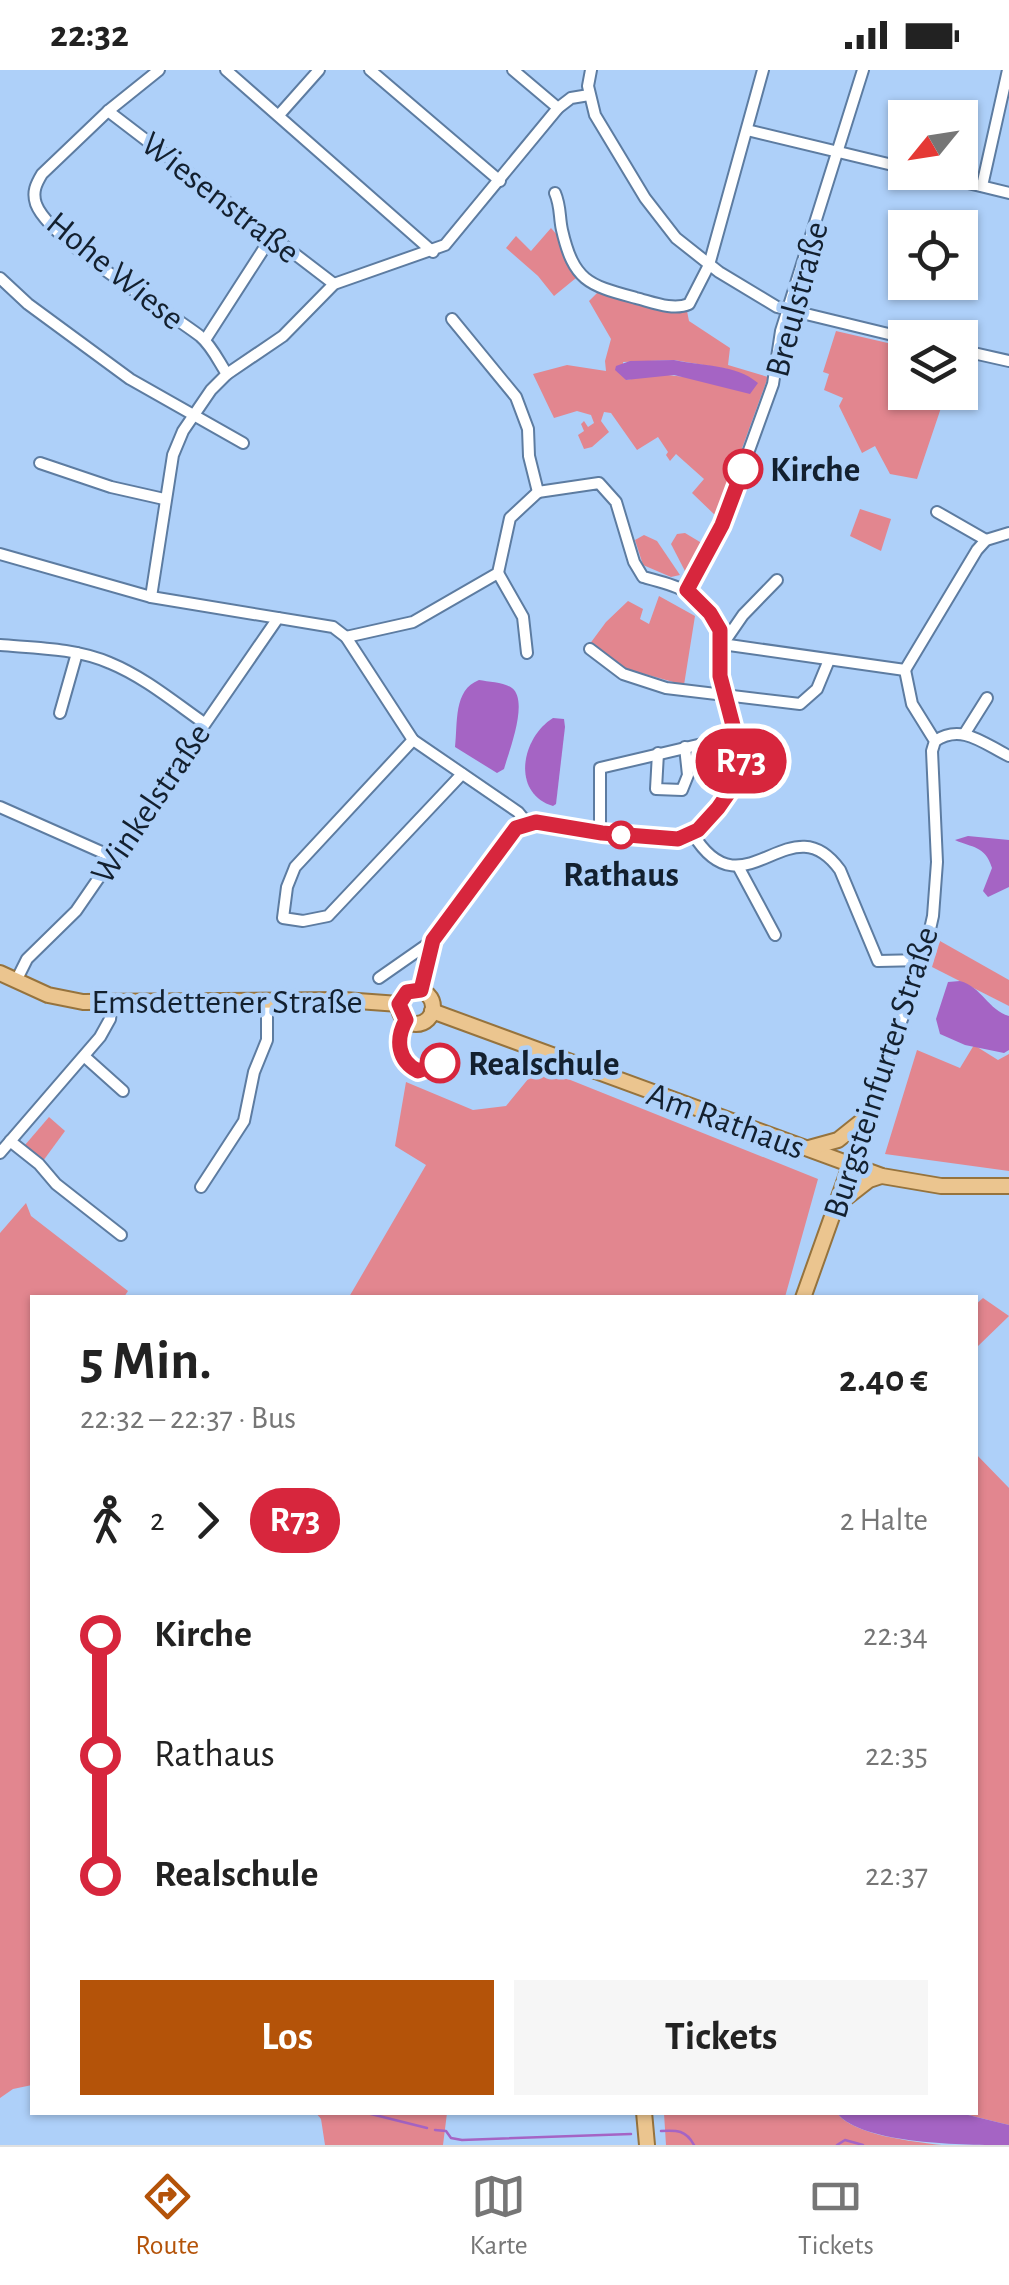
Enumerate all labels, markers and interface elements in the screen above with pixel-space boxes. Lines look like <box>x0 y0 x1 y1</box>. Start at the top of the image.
text: 22:32 <box>50 16 129 54</box>
north arrow <box>888 100 978 190</box>
map controls <box>888 100 978 410</box>
street label: Wiesenstraße <box>135 126 306 270</box>
street label: Hohe Wiese <box>40 205 190 337</box>
button: locate <box>888 210 978 300</box>
street label: Breulstraße <box>760 218 835 381</box>
button: layers <box>888 320 978 410</box>
marker: Kirche <box>724 450 762 488</box>
place label: Kirche <box>770 453 860 488</box>
street label: Winkelstraße <box>85 717 217 890</box>
line badge: R73 <box>684 728 798 794</box>
text: R73 <box>716 744 766 779</box>
marker: Rathaus <box>608 822 634 848</box>
place label: Rathaus <box>563 858 679 893</box>
street label: Burgsteinfurter Straße <box>818 922 945 1223</box>
street label: Emsdettener Straße <box>91 985 363 1020</box>
marker: Realschule <box>421 1044 459 1082</box>
place label: Realschule <box>468 1047 619 1082</box>
street label: Am Rathaus <box>642 1077 809 1166</box>
text: 5 Min. <box>80 1334 212 1389</box>
text: 2.40 € <box>839 1361 928 1399</box>
text: 22:32 – 22:37 · Bus <box>80 1402 296 1434</box>
icon: walk <box>80 1493 135 1548</box>
icon: forward <box>180 1493 235 1548</box>
text: R73 <box>270 1503 320 1538</box>
text: 2 <box>150 1504 165 1536</box>
text: 2 Halte <box>840 1504 928 1536</box>
text: Kirche <box>154 1616 252 1654</box>
text: 22:34 <box>863 1619 928 1651</box>
text: Rathaus <box>154 1736 275 1774</box>
text: 22:35 <box>865 1739 928 1771</box>
text: Realschule <box>154 1856 318 1894</box>
text: 22:37 <box>865 1859 928 1891</box>
button: Los <box>80 1980 494 2095</box>
button: Tickets <box>514 1980 928 2095</box>
tab: Route <box>135 2169 199 2263</box>
tab: Karte <box>470 2169 528 2263</box>
tab: Tickets <box>798 2169 874 2263</box>

